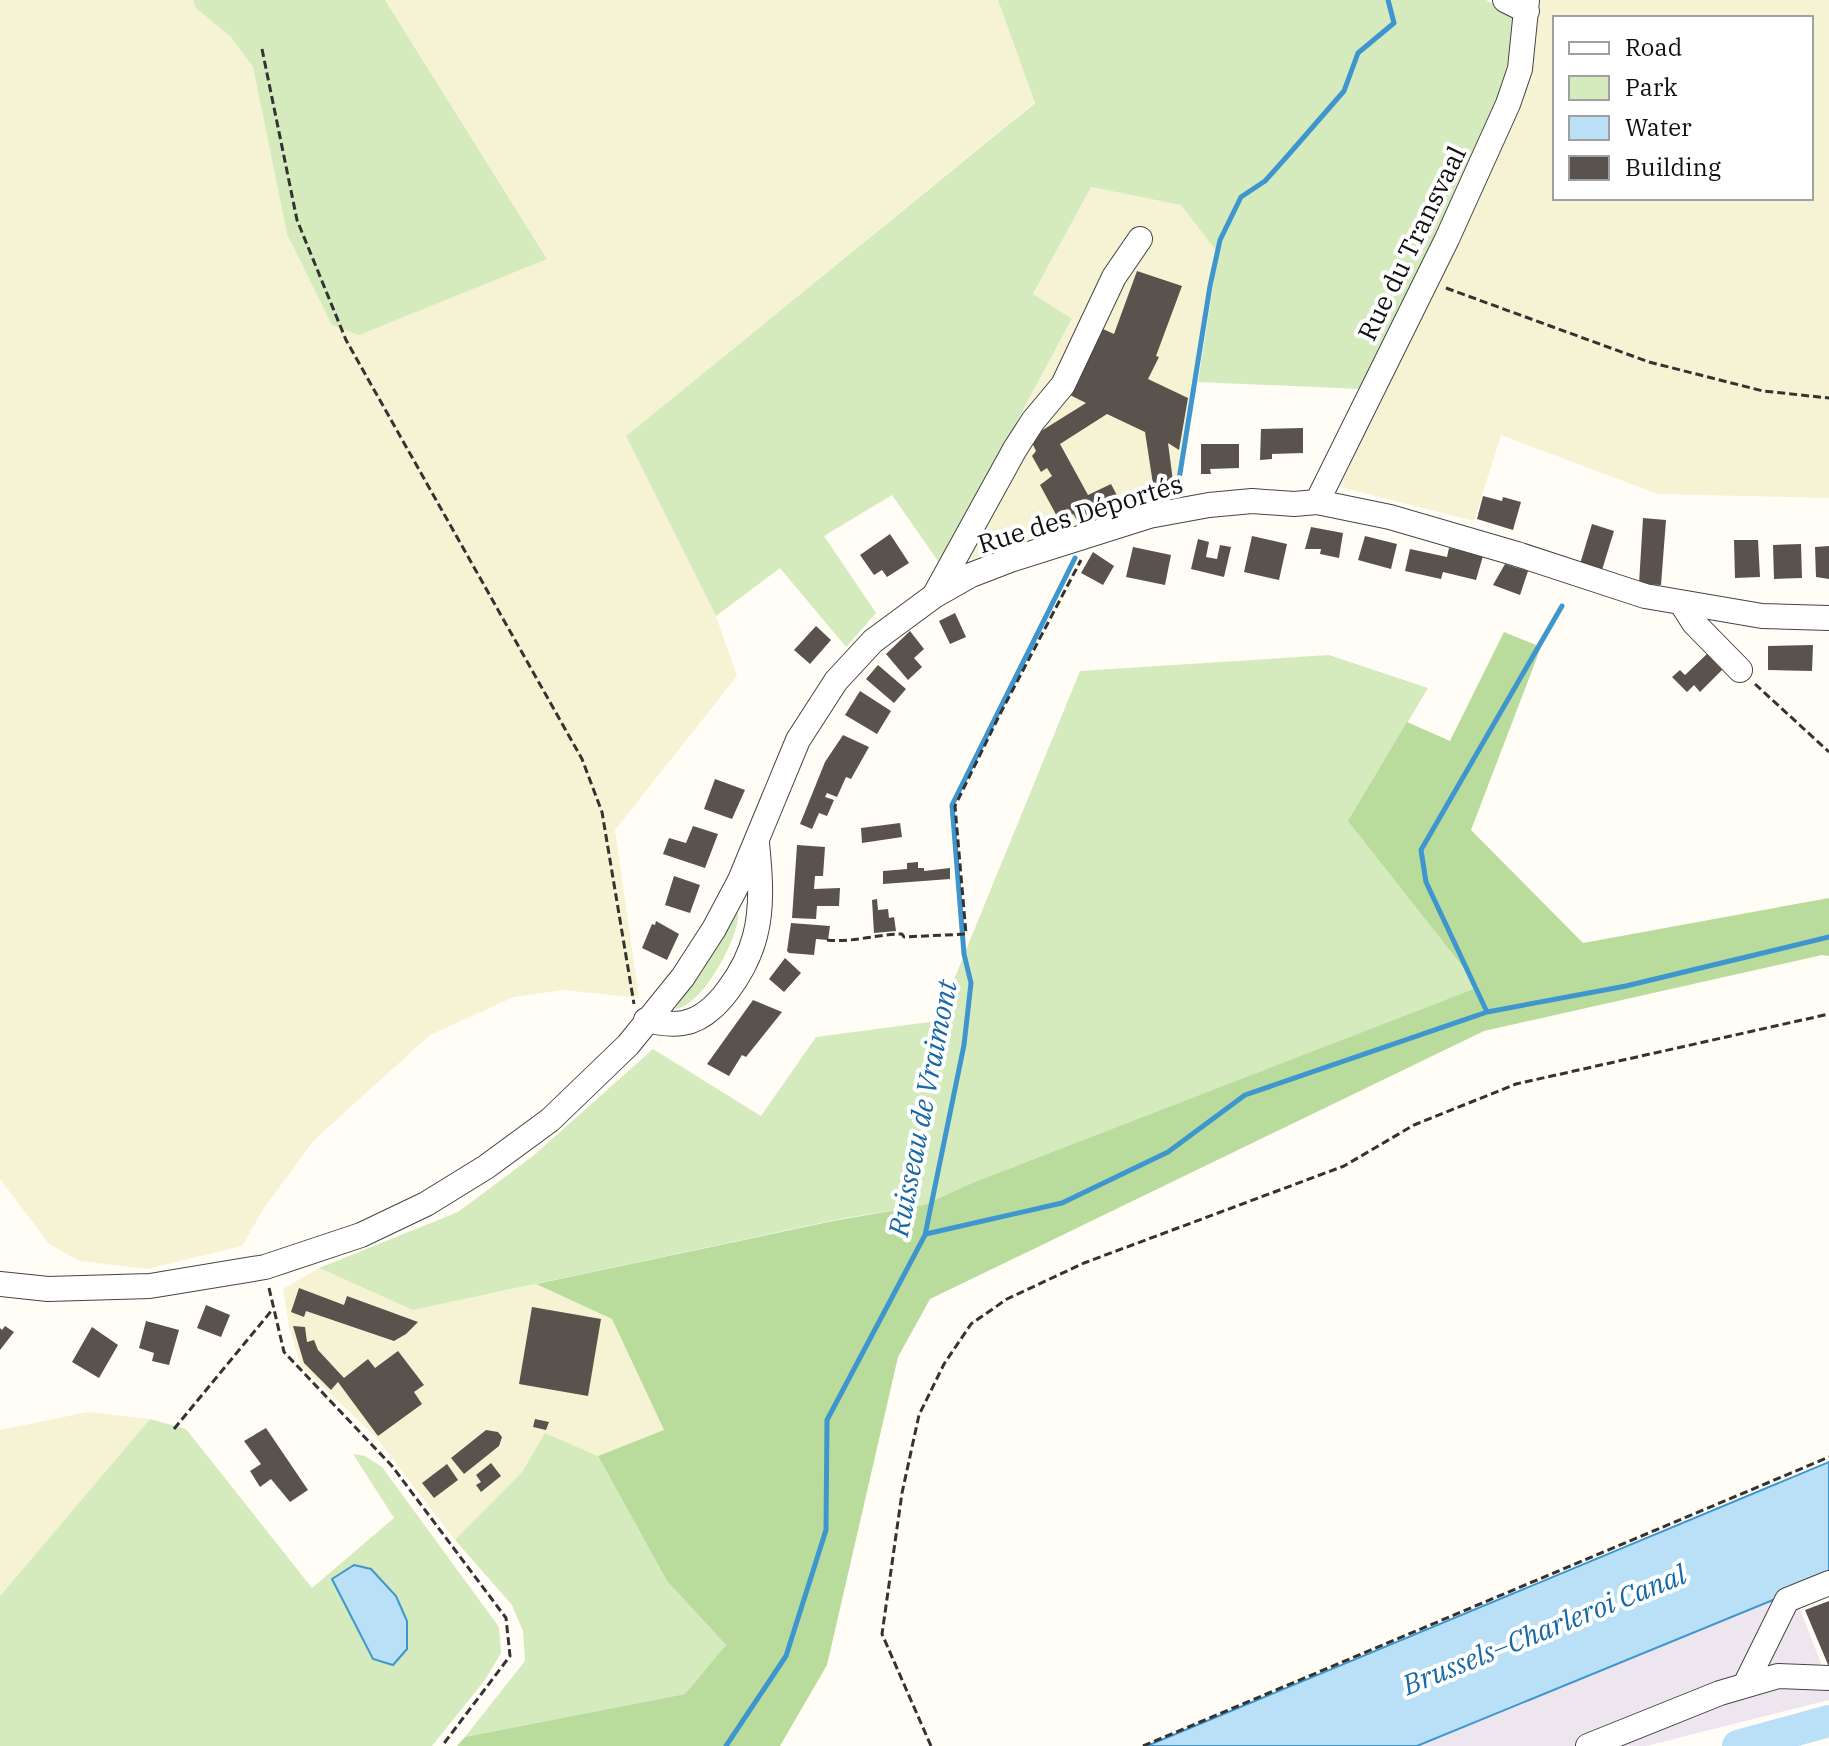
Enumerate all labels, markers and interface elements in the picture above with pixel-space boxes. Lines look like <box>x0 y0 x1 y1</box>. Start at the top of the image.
legend <box>1553 16 1813 200</box>
text: Road <box>1625 31 1682 63</box>
text: Park <box>1625 71 1677 103</box>
text: Water <box>1625 111 1692 143</box>
street label: Rue du Transvaal <box>1349 140 1473 346</box>
text: Building <box>1625 151 1721 183</box>
street label: Rue des Déportés <box>973 466 1187 560</box>
water label: Ruisseau de Vraimont <box>879 976 965 1240</box>
water label: Brussels–Charleroi Canal <box>1396 1555 1692 1703</box>

